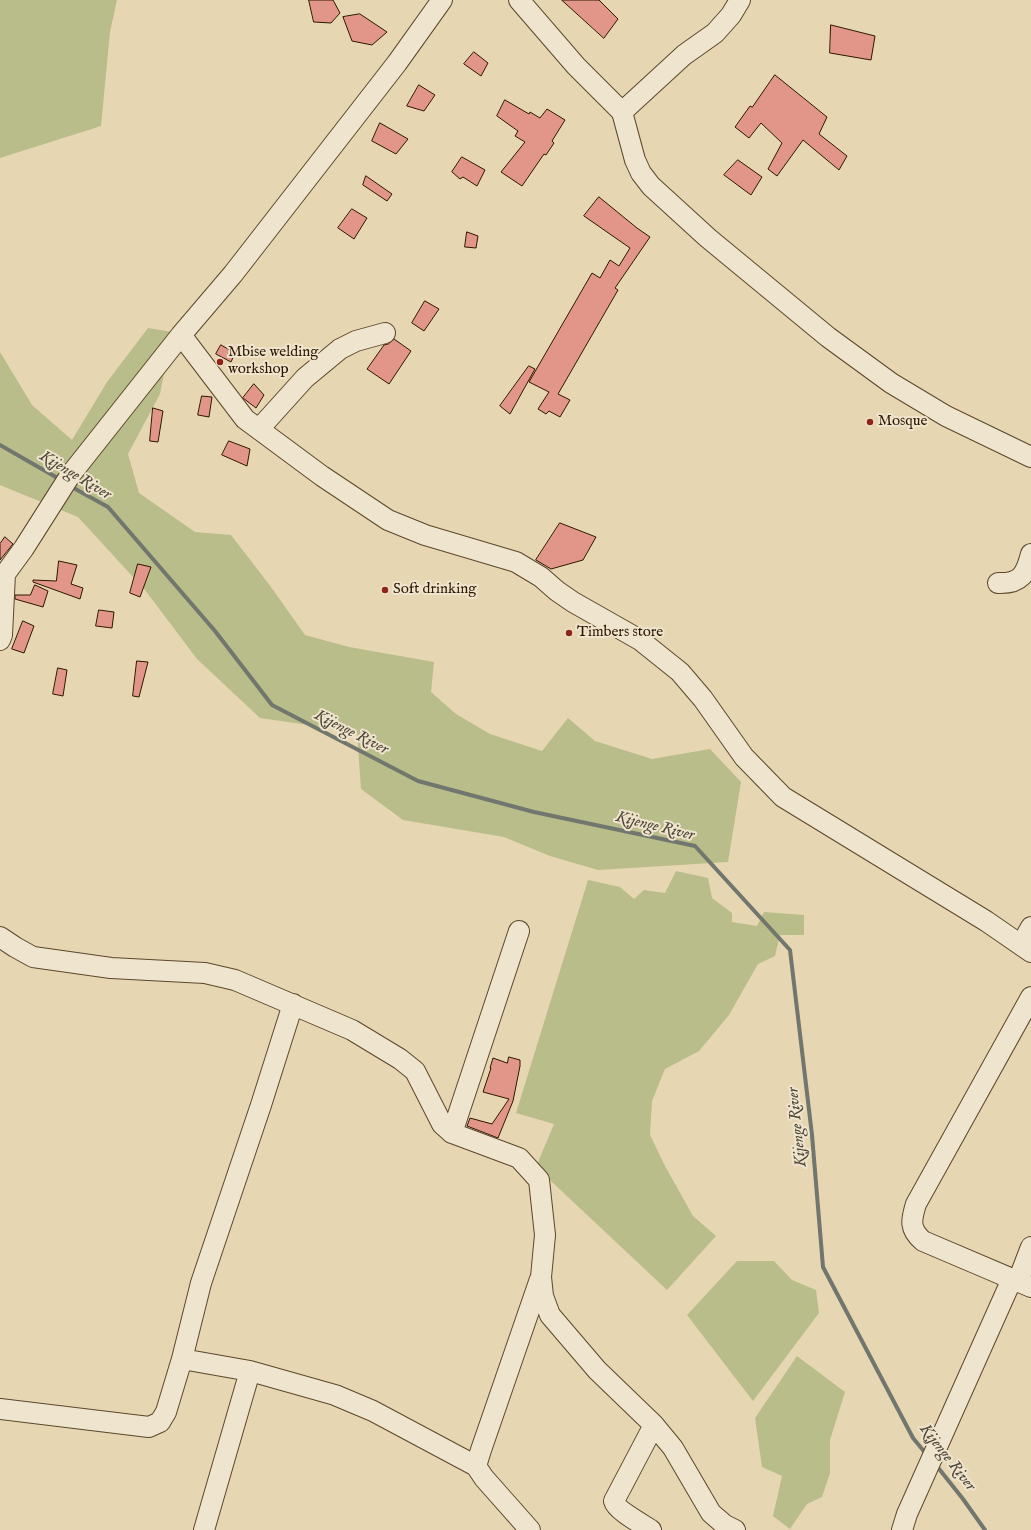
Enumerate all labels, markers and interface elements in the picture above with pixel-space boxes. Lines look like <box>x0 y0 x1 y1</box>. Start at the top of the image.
place label: Mbise welding workshop <box>228 344 318 379</box>
marker: Mbise welding workshop <box>215 357 225 367</box>
place label: Mosque <box>878 413 927 431</box>
marker: Mosque <box>865 417 875 427</box>
water label: Kijenge River <box>36 447 114 505</box>
place label: Soft drinking <box>393 581 476 599</box>
marker: Soft drinking <box>380 585 390 595</box>
place label: Timbers store <box>577 624 663 642</box>
marker: Timbers store <box>564 628 574 638</box>
water label: Kijenge River <box>311 706 391 760</box>
water label: Kijenge River <box>614 808 696 846</box>
water label: Kijenge River <box>784 1086 812 1168</box>
water label: Kijenge River <box>915 1421 979 1495</box>

